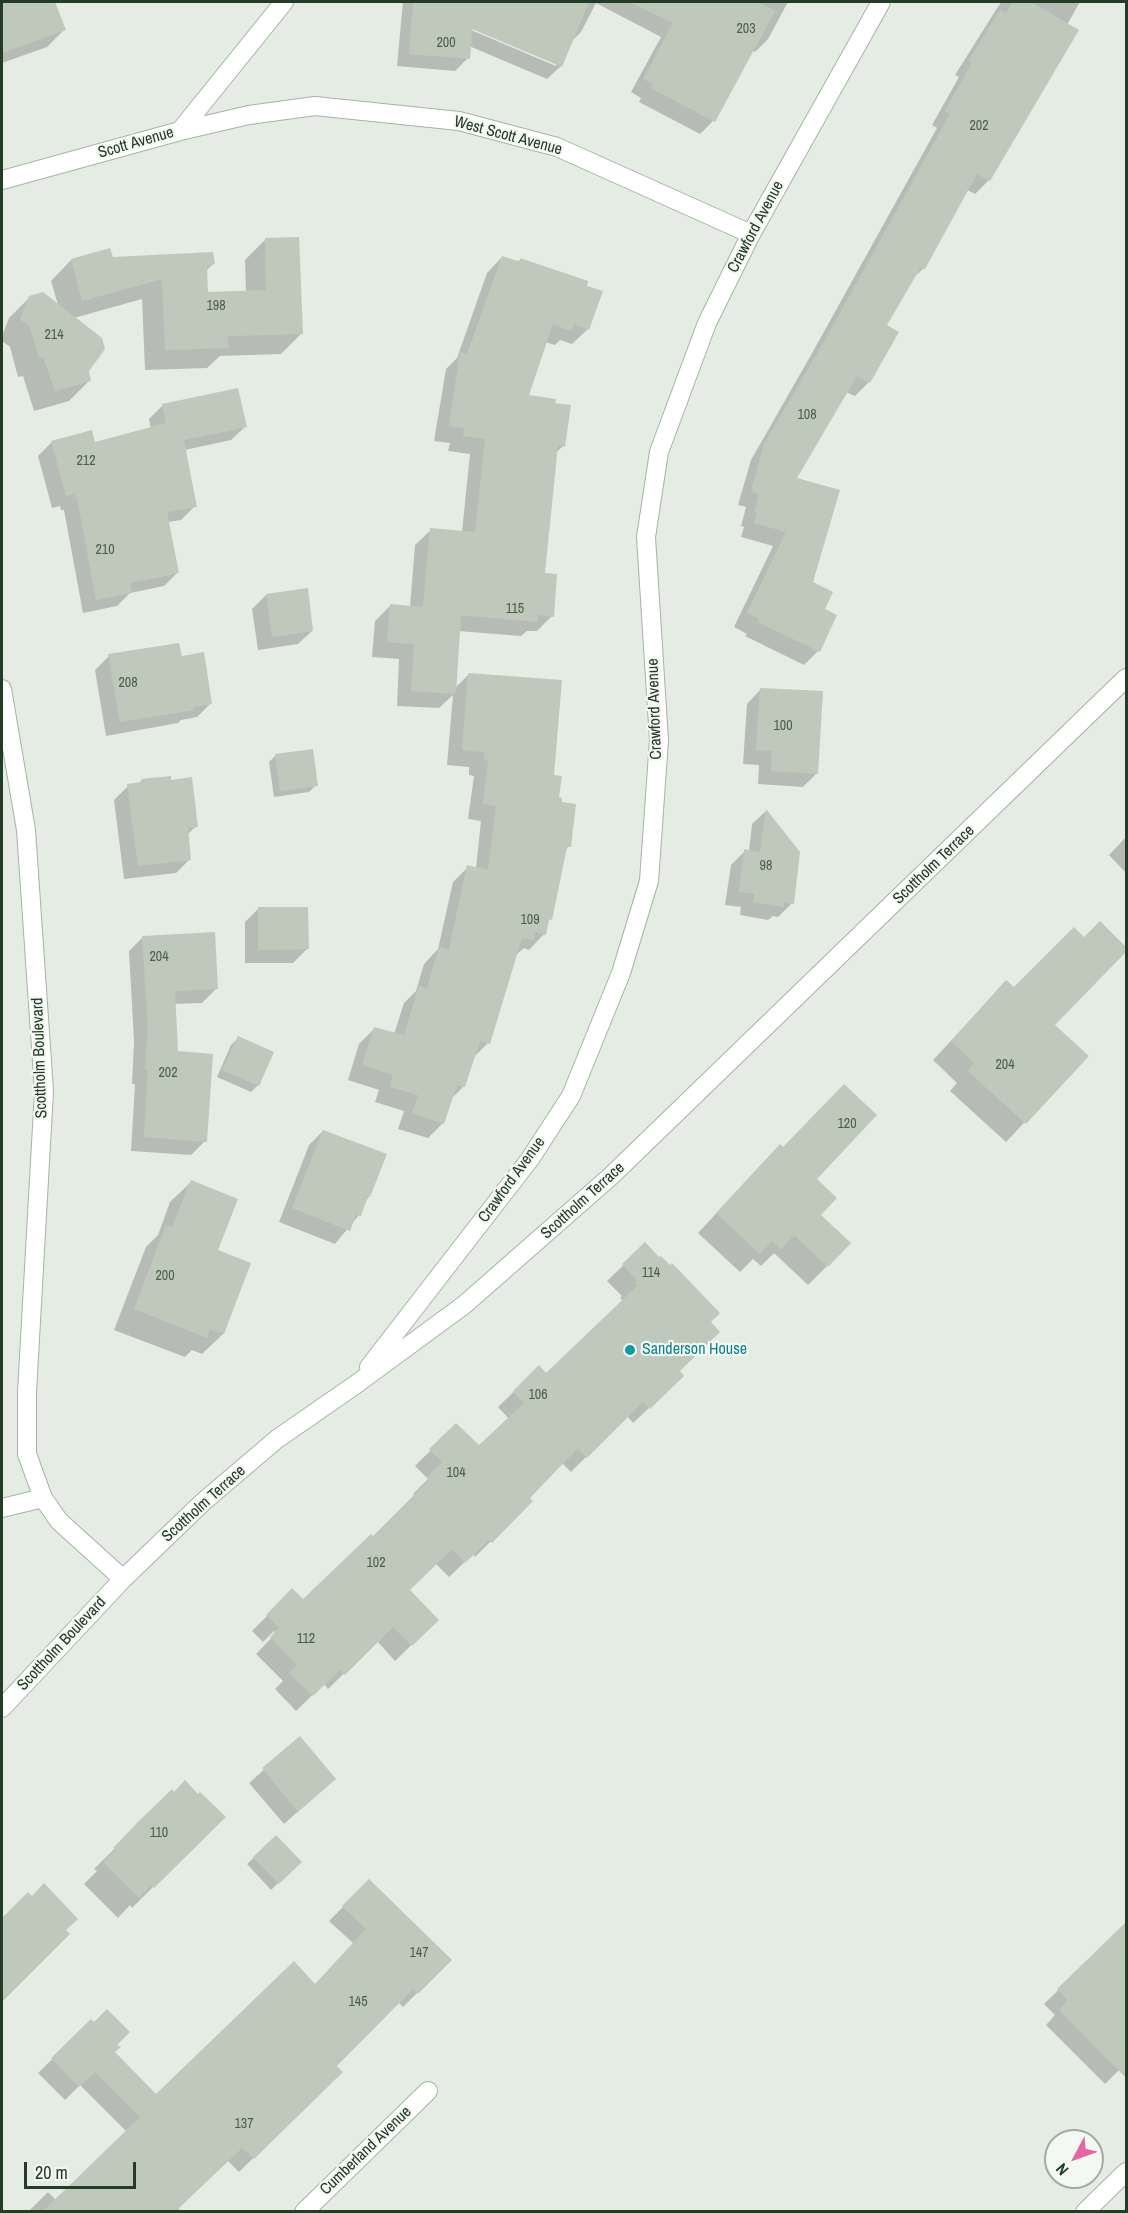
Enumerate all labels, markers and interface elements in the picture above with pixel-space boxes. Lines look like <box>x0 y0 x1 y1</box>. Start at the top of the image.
house number: 203 <box>736 21 756 37</box>
house number: 200 <box>436 35 456 51</box>
street label: West Scott Avenue <box>452 112 564 160</box>
house number: 202 <box>969 118 989 134</box>
street label: Scott Avenue <box>96 123 176 163</box>
street label: Crawford Avenue <box>724 178 788 276</box>
house number: 198 <box>206 298 226 314</box>
house number: 214 <box>44 327 64 343</box>
house number: 108 <box>797 407 817 423</box>
house number: 212 <box>76 453 96 469</box>
house number: 210 <box>95 542 115 558</box>
house number: 115 <box>506 601 524 617</box>
street label: Crawford Avenue <box>644 658 666 760</box>
house number: 208 <box>118 675 138 691</box>
house number: 100 <box>773 718 793 734</box>
street label: Scottholm Terrace <box>889 821 979 909</box>
house number: 98 <box>760 858 772 874</box>
house number: 109 <box>520 912 540 928</box>
house number: 204 <box>149 949 169 965</box>
street label: Scottholm Boulevard <box>28 997 52 1119</box>
house number: 204 <box>995 1057 1015 1073</box>
house number: 202 <box>158 1065 178 1081</box>
house number: 120 <box>837 1116 857 1132</box>
street label: Crawford Avenue <box>475 1133 549 1227</box>
street label: Scottholm Terrace <box>537 1158 629 1244</box>
house number: 114 <box>642 1265 660 1281</box>
house number: 200 <box>155 1268 175 1284</box>
place label: Sanderson House <box>642 1340 747 1360</box>
marker: Sanderson House <box>623 1343 637 1357</box>
house number: 106 <box>528 1387 548 1403</box>
street label: Scottholm Terrace <box>158 1461 250 1547</box>
house number: 104 <box>446 1465 466 1481</box>
house number: 102 <box>366 1555 386 1571</box>
street label: Scottholm Boulevard <box>14 1593 110 1695</box>
house number: 112 <box>297 1631 315 1647</box>
house number: 110 <box>150 1825 168 1841</box>
house number: 147 <box>409 1945 429 1961</box>
house number: 145 <box>348 1994 368 2010</box>
street label: Cumberland Avenue <box>316 2103 416 2199</box>
house number: 137 <box>234 2116 254 2132</box>
north arrow <box>1044 2129 1104 2189</box>
scale bar <box>27 2150 140 2188</box>
text: N <box>1051 2159 1073 2180</box>
text: 20 m <box>35 2160 68 2185</box>

